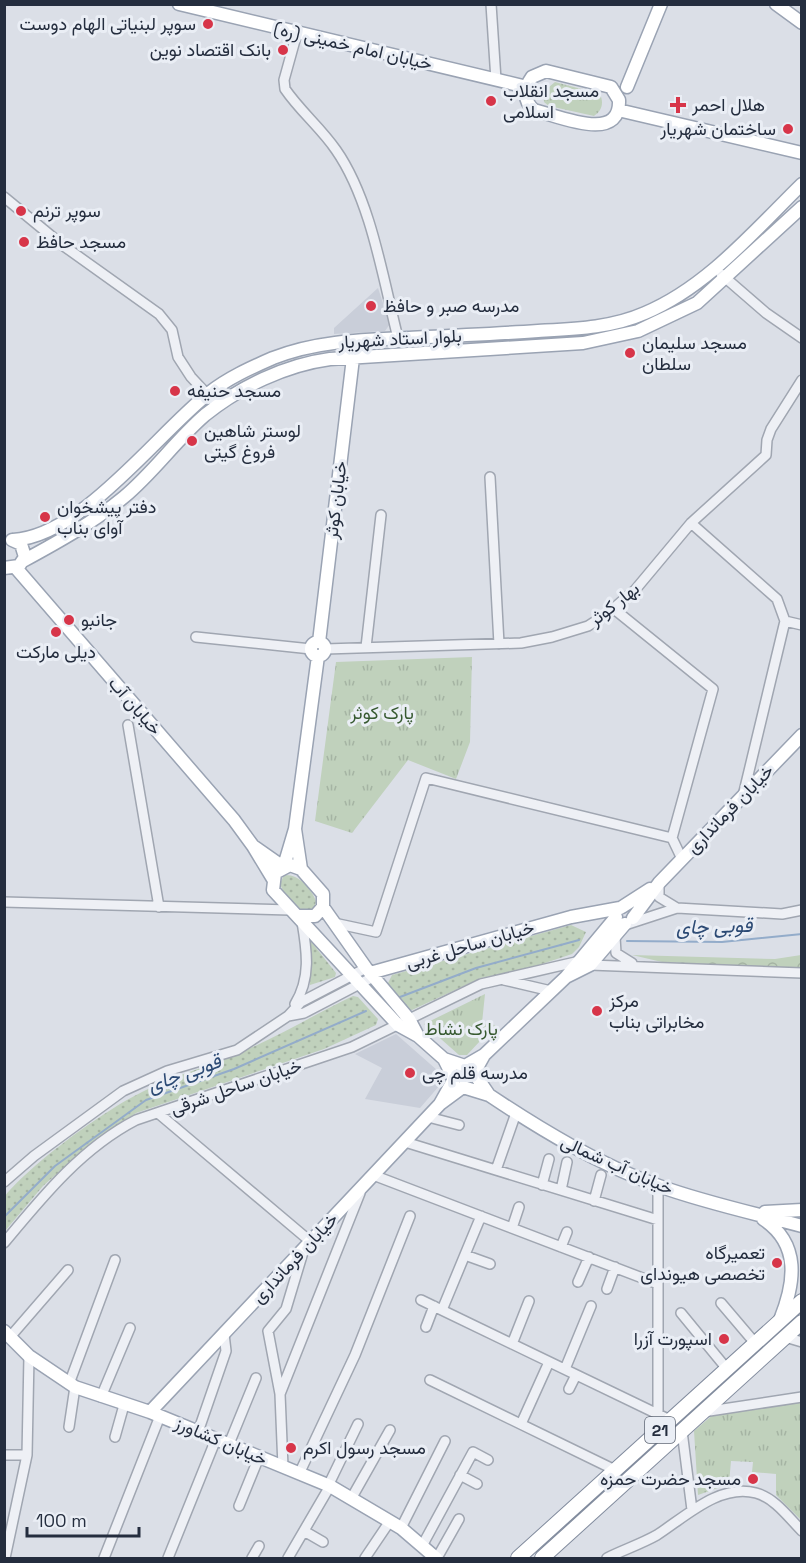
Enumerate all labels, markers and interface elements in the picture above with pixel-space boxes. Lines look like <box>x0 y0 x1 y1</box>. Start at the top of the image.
place label: سوپر لبنیاتی الهام دوست <box>20 12 196 36</box>
street label: خیابان امام خمینی (ره) <box>271 16 435 76</box>
marker: سوپر لبنیاتی الهام دوست <box>201 17 215 31</box>
place label: بانک اقتصاد نوین <box>150 38 271 61</box>
marker: بانک اقتصاد نوین <box>276 43 290 57</box>
place label: مسجد انقلاب اسلامی <box>503 79 599 123</box>
place label: هلال احمر <box>691 93 765 116</box>
marker: مسجد انقلاب اسلامی <box>484 94 498 108</box>
marker: هلال احمر <box>669 96 687 114</box>
place label: ساختمان شهریار <box>659 117 776 140</box>
marker: ساختمان شهریار <box>781 122 795 136</box>
place label: سوپر ترنم <box>33 199 101 223</box>
marker: سوپر ترنم <box>14 204 28 218</box>
place label: مسجد حافظ <box>36 230 126 253</box>
marker: مسجد حافظ <box>17 235 31 249</box>
place label: مدرسه صبر و حافظ <box>383 294 519 317</box>
marker: مدرسه صبر و حافظ <box>364 299 378 313</box>
street label: بلوار استاد شهریار <box>337 324 462 353</box>
place label: مسجد سلیمان سلطان <box>642 331 747 375</box>
marker: مسجد سلیمان سلطان <box>623 346 637 360</box>
place label: مسجد حنیفه <box>187 379 281 402</box>
marker: مسجد حنیفه <box>168 384 182 398</box>
place label: لوستر شاهین فروغ گیتی <box>204 419 301 464</box>
marker: لوستر شاهین فروغ گیتی <box>185 434 199 448</box>
street label: خیابان کوثر <box>319 460 352 541</box>
place label: دفتر پیشخوان آوای بناب <box>57 495 156 539</box>
marker: دفتر پیشخوان آوای بناب <box>38 510 52 524</box>
street label: بهار کوثر <box>583 577 644 631</box>
place label: جانبو <box>81 608 117 631</box>
marker: جانبو <box>62 613 76 627</box>
marker: دیلی مارکت <box>49 625 63 639</box>
place label: دیلی مارکت <box>16 640 96 663</box>
street label: خیابان آب <box>104 672 167 740</box>
park label: پارک کوثر <box>349 701 414 725</box>
street label: خیابان فرمانداری <box>681 759 778 858</box>
water label: قوبی چای <box>675 912 755 941</box>
street label: خیابان ساحل غربی <box>403 915 537 974</box>
place label: مرکز مخابراتی بناب <box>608 989 704 1033</box>
marker: مرکز مخابراتی بناب <box>590 1004 604 1018</box>
park label: پارک نشاط <box>424 1017 498 1041</box>
water label: قوبی چای <box>144 1047 227 1099</box>
street label: خیابان ساحل شرقی <box>167 1053 305 1120</box>
place label: مدرسه قلم چی <box>422 1061 528 1085</box>
marker: مدرسه قلم چی <box>403 1066 417 1080</box>
street label: خیابان آب شمالی <box>557 1129 677 1200</box>
street label: خیابان فرمانداری <box>247 1207 343 1308</box>
place label: تعمیرگاه تخصصی هیوندای <box>640 1241 765 1285</box>
marker: تعمیرگاه تخصصی هیوندای <box>770 1256 784 1270</box>
place label: اسپورت آزرا <box>634 1327 712 1351</box>
marker: اسپورت آزرا <box>717 1332 731 1346</box>
street label: خیابان کشاورز <box>171 1410 271 1470</box>
road number: 21 <box>645 1417 675 1443</box>
place label: مسجد رسول اکرم <box>303 1436 426 1460</box>
marker: مسجد رسول اکرم <box>284 1441 298 1455</box>
place label: مسجد حضرت حمزه <box>600 1467 741 1490</box>
marker: مسجد حضرت حمزه <box>746 1472 760 1486</box>
scale bar <box>27 1500 140 1538</box>
text: 100 m <box>36 1509 87 1532</box>

